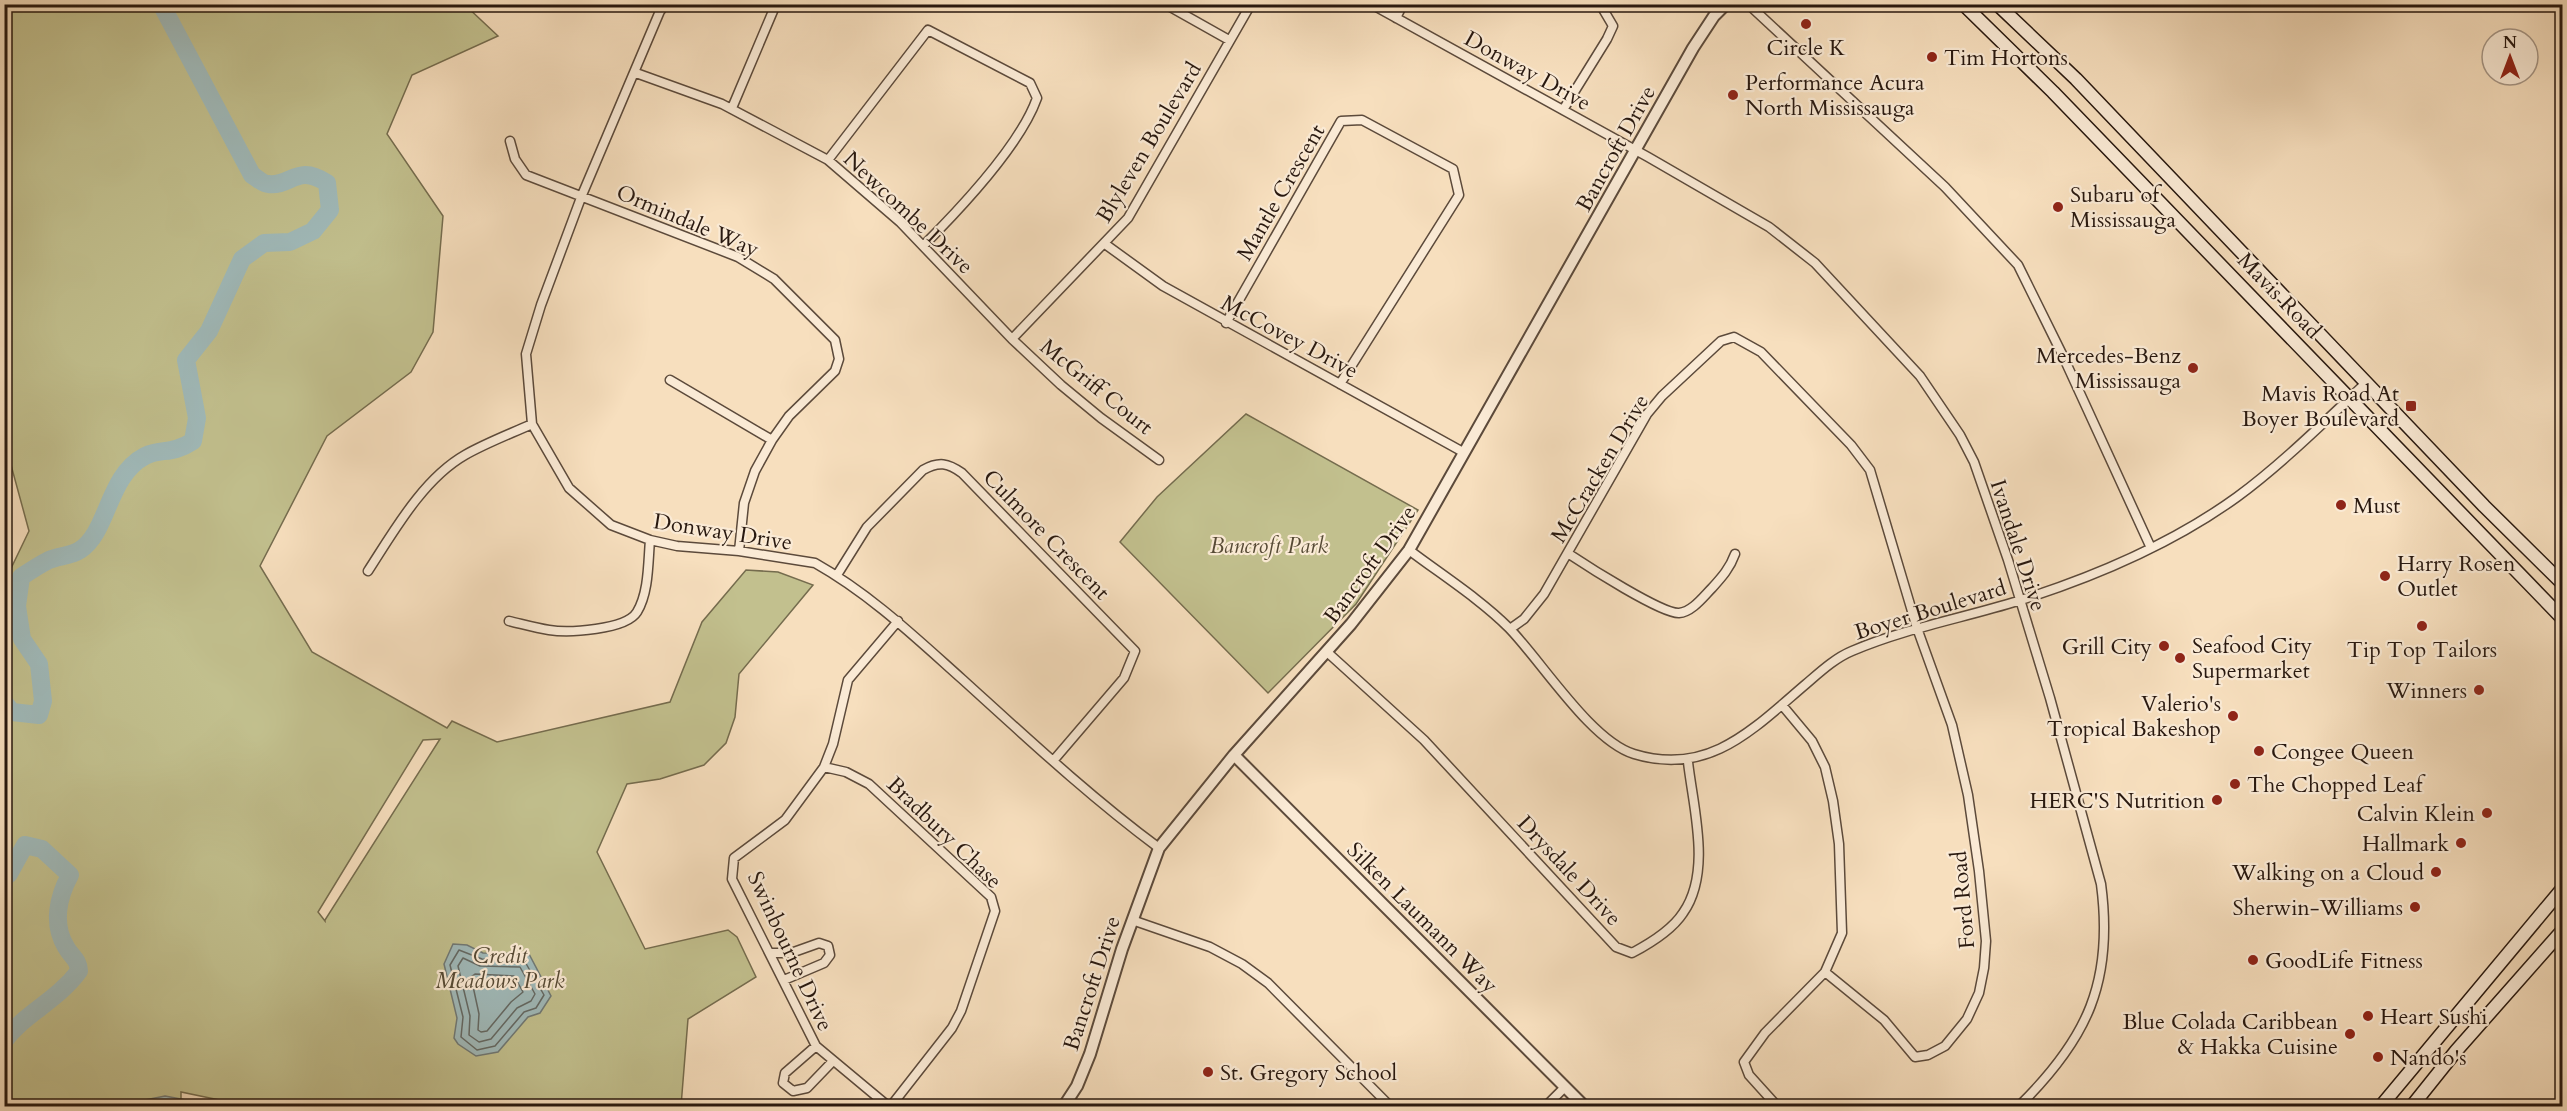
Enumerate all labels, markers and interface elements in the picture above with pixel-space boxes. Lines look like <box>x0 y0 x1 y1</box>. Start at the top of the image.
marker: Circle K <box>1799 17 1813 31</box>
street label: Donway Drive <box>1459 24 1596 118</box>
north arrow <box>2480 27 2540 87</box>
text: N <box>2503 32 2517 54</box>
place label: Circle K <box>1767 33 1846 63</box>
place label: Tim Hortons <box>1944 43 2068 73</box>
marker: Tim Hortons <box>1925 50 1939 64</box>
street label: Blyleven Boulevard <box>1089 56 1209 228</box>
place label: Performance Acura North Mississauga <box>1745 68 1925 123</box>
street label: Bancroft Drive <box>1569 80 1663 217</box>
marker: Performance Acura North Mississauga <box>1726 88 1740 102</box>
street label: Mantle Crescent <box>1230 119 1332 266</box>
street label: Newcombe Drive <box>837 145 980 281</box>
street label: Ormindale Way <box>612 177 764 265</box>
place label: Subaru of Mississauga <box>2070 180 2176 235</box>
marker: Subaru of Mississauga <box>2051 200 2065 214</box>
street label: Mavis Road <box>2231 246 2328 346</box>
street label: McCovey Drive <box>1216 288 1363 386</box>
street label: McGriff Court <box>1034 332 1159 442</box>
place label: Mercedes-Benz Mississauga <box>2036 341 2181 396</box>
marker: Mercedes-Benz Mississauga <box>2186 361 2200 375</box>
place label: Mavis Road At Boyer Boulevard <box>2242 379 2399 434</box>
street label: McCracken Drive <box>1544 389 1656 548</box>
marker: Mavis Road At Boyer Boulevard <box>2404 399 2418 413</box>
street label: Culmore Crescent <box>976 463 1116 607</box>
street label: Ivandale Drive <box>1983 476 2053 615</box>
place label: Must <box>2353 491 2400 521</box>
marker: Must <box>2334 498 2348 512</box>
street label: Bancroft Drive <box>1317 499 1423 630</box>
street label: Donway Drive <box>651 506 794 558</box>
park label: Bancroft Park <box>1210 531 1328 561</box>
place label: Harry Rosen Outlet <box>2397 549 2516 604</box>
marker: Harry Rosen Outlet <box>2378 569 2392 583</box>
street label: Boyer Boulevard <box>1851 573 2010 647</box>
marker: Tip Top Tailors <box>2415 619 2429 633</box>
place label: Seafood City Supermarket <box>2192 631 2313 686</box>
place label: Grill City <box>2062 632 2152 662</box>
place label: Tip Top Tailors <box>2347 635 2497 665</box>
marker: Grill City <box>2157 639 2171 653</box>
marker: Seafood City Supermarket <box>2173 651 2187 665</box>
place label: Winners <box>2385 676 2467 706</box>
marker: Winners <box>2472 683 2486 697</box>
place label: Valerio's Tropical Bakeshop <box>2047 689 2221 744</box>
marker: Valerio's Tropical Bakeshop <box>2226 709 2240 723</box>
place label: Congee Queen <box>2271 737 2414 767</box>
marker: Congee Queen <box>2252 744 2266 758</box>
street label: Bradbury Chase <box>880 770 1008 895</box>
place label: The Chopped Leaf <box>2247 770 2426 800</box>
marker: The Chopped Leaf <box>2228 777 2242 791</box>
place label: HERC'S Nutrition <box>2030 786 2205 816</box>
marker: HERC'S Nutrition <box>2210 793 2224 807</box>
place label: Calvin Klein <box>2357 799 2475 829</box>
marker: Calvin Klein <box>2480 806 2494 820</box>
street label: Drysdale Drive <box>1510 809 1628 932</box>
place label: Hallmark <box>2362 829 2449 859</box>
street label: Silken Laumann Way <box>1340 836 1505 1000</box>
marker: Hallmark <box>2454 836 2468 850</box>
street label: Ford Road <box>1944 849 1982 950</box>
place label: Walking on a Cloud <box>2231 858 2424 888</box>
marker: Walking on a Cloud <box>2429 865 2443 879</box>
street label: Swinbourne Drive <box>740 867 840 1036</box>
place label: Sherwin-Williams <box>2232 893 2403 923</box>
marker: Sherwin-Williams <box>2408 900 2422 914</box>
street label: Bancroft Drive <box>1056 912 1128 1054</box>
park label: Credit Meadows Park <box>435 941 565 996</box>
place label: GoodLife Fitness <box>2265 946 2423 976</box>
marker: GoodLife Fitness <box>2246 953 2260 967</box>
place label: Heart Sushi <box>2380 1002 2488 1032</box>
place label: Blue Colada Caribbean & Hakka Cuisine <box>2122 1007 2338 1062</box>
marker: Heart Sushi <box>2361 1009 2375 1023</box>
marker: Blue Colada Caribbean & Hakka Cuisine <box>2343 1027 2357 1041</box>
place label: Nando's <box>2390 1043 2467 1073</box>
marker: Nando's <box>2371 1050 2385 1064</box>
place label: St. Gregory School <box>1220 1058 1398 1088</box>
marker: St. Gregory School <box>1201 1065 1215 1079</box>

